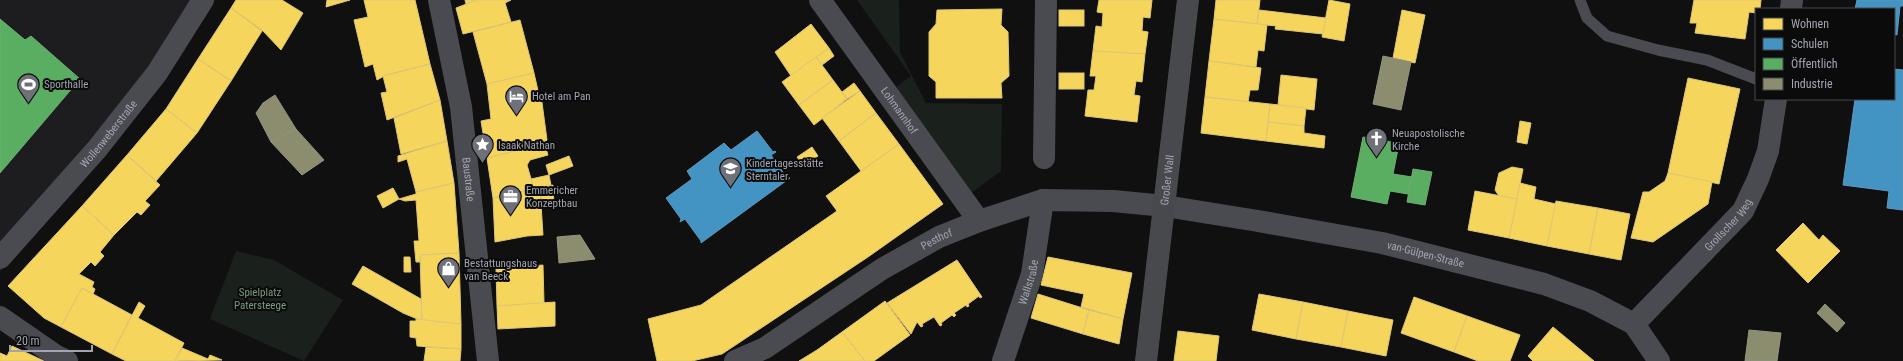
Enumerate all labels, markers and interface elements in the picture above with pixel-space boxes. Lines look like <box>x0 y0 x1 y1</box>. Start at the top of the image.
legend <box>1755 8 1895 100</box>
text: Wohnen <box>1791 17 1829 31</box>
text: Schulen <box>1791 37 1829 51</box>
text: Öffentlich <box>1791 56 1838 71</box>
sports icon: Sporthalle <box>16 71 42 104</box>
text: Industrie <box>1791 77 1833 91</box>
place label: Sporthalle <box>44 78 88 91</box>
hotel icon: Hotel am Pan <box>503 83 529 116</box>
street label: Lohmannhof <box>878 84 921 137</box>
place label: Hotel am Pan <box>532 90 591 103</box>
street label: Wollenweberstraße <box>77 97 140 170</box>
church icon: Neuapostolische Kirche <box>1364 126 1390 159</box>
place label: Neuapostolische Kirche <box>1392 127 1465 153</box>
place icon: Isaak Nathan <box>470 132 496 165</box>
place label: Isaak Nathan <box>498 139 555 152</box>
street label: Großer Wall <box>1158 154 1176 206</box>
school or university icon: Kindertagesstätte Sterntaler <box>717 156 743 189</box>
street label: Baustraße <box>460 157 477 202</box>
place label: Kindertagesstätte Sterntaler <box>746 157 823 183</box>
office icon: Emmericher Konzeptbau <box>498 183 524 216</box>
place label: Emmericher Konzeptbau <box>526 184 579 210</box>
street label: Grollscher Weg <box>1702 197 1754 254</box>
street label: Pesthof <box>918 226 955 253</box>
street label: van-Gülpen-Straße <box>1386 238 1466 270</box>
shop icon: Bestattungshaus van Beeck <box>436 256 462 289</box>
place label: Bestattungshaus van Beeck <box>464 257 537 283</box>
street label: Wallstraße <box>1016 259 1041 306</box>
park label: Spielplatz Patersteege <box>234 286 286 312</box>
scale bar <box>10 327 92 353</box>
text: 20 m <box>16 334 40 348</box>

